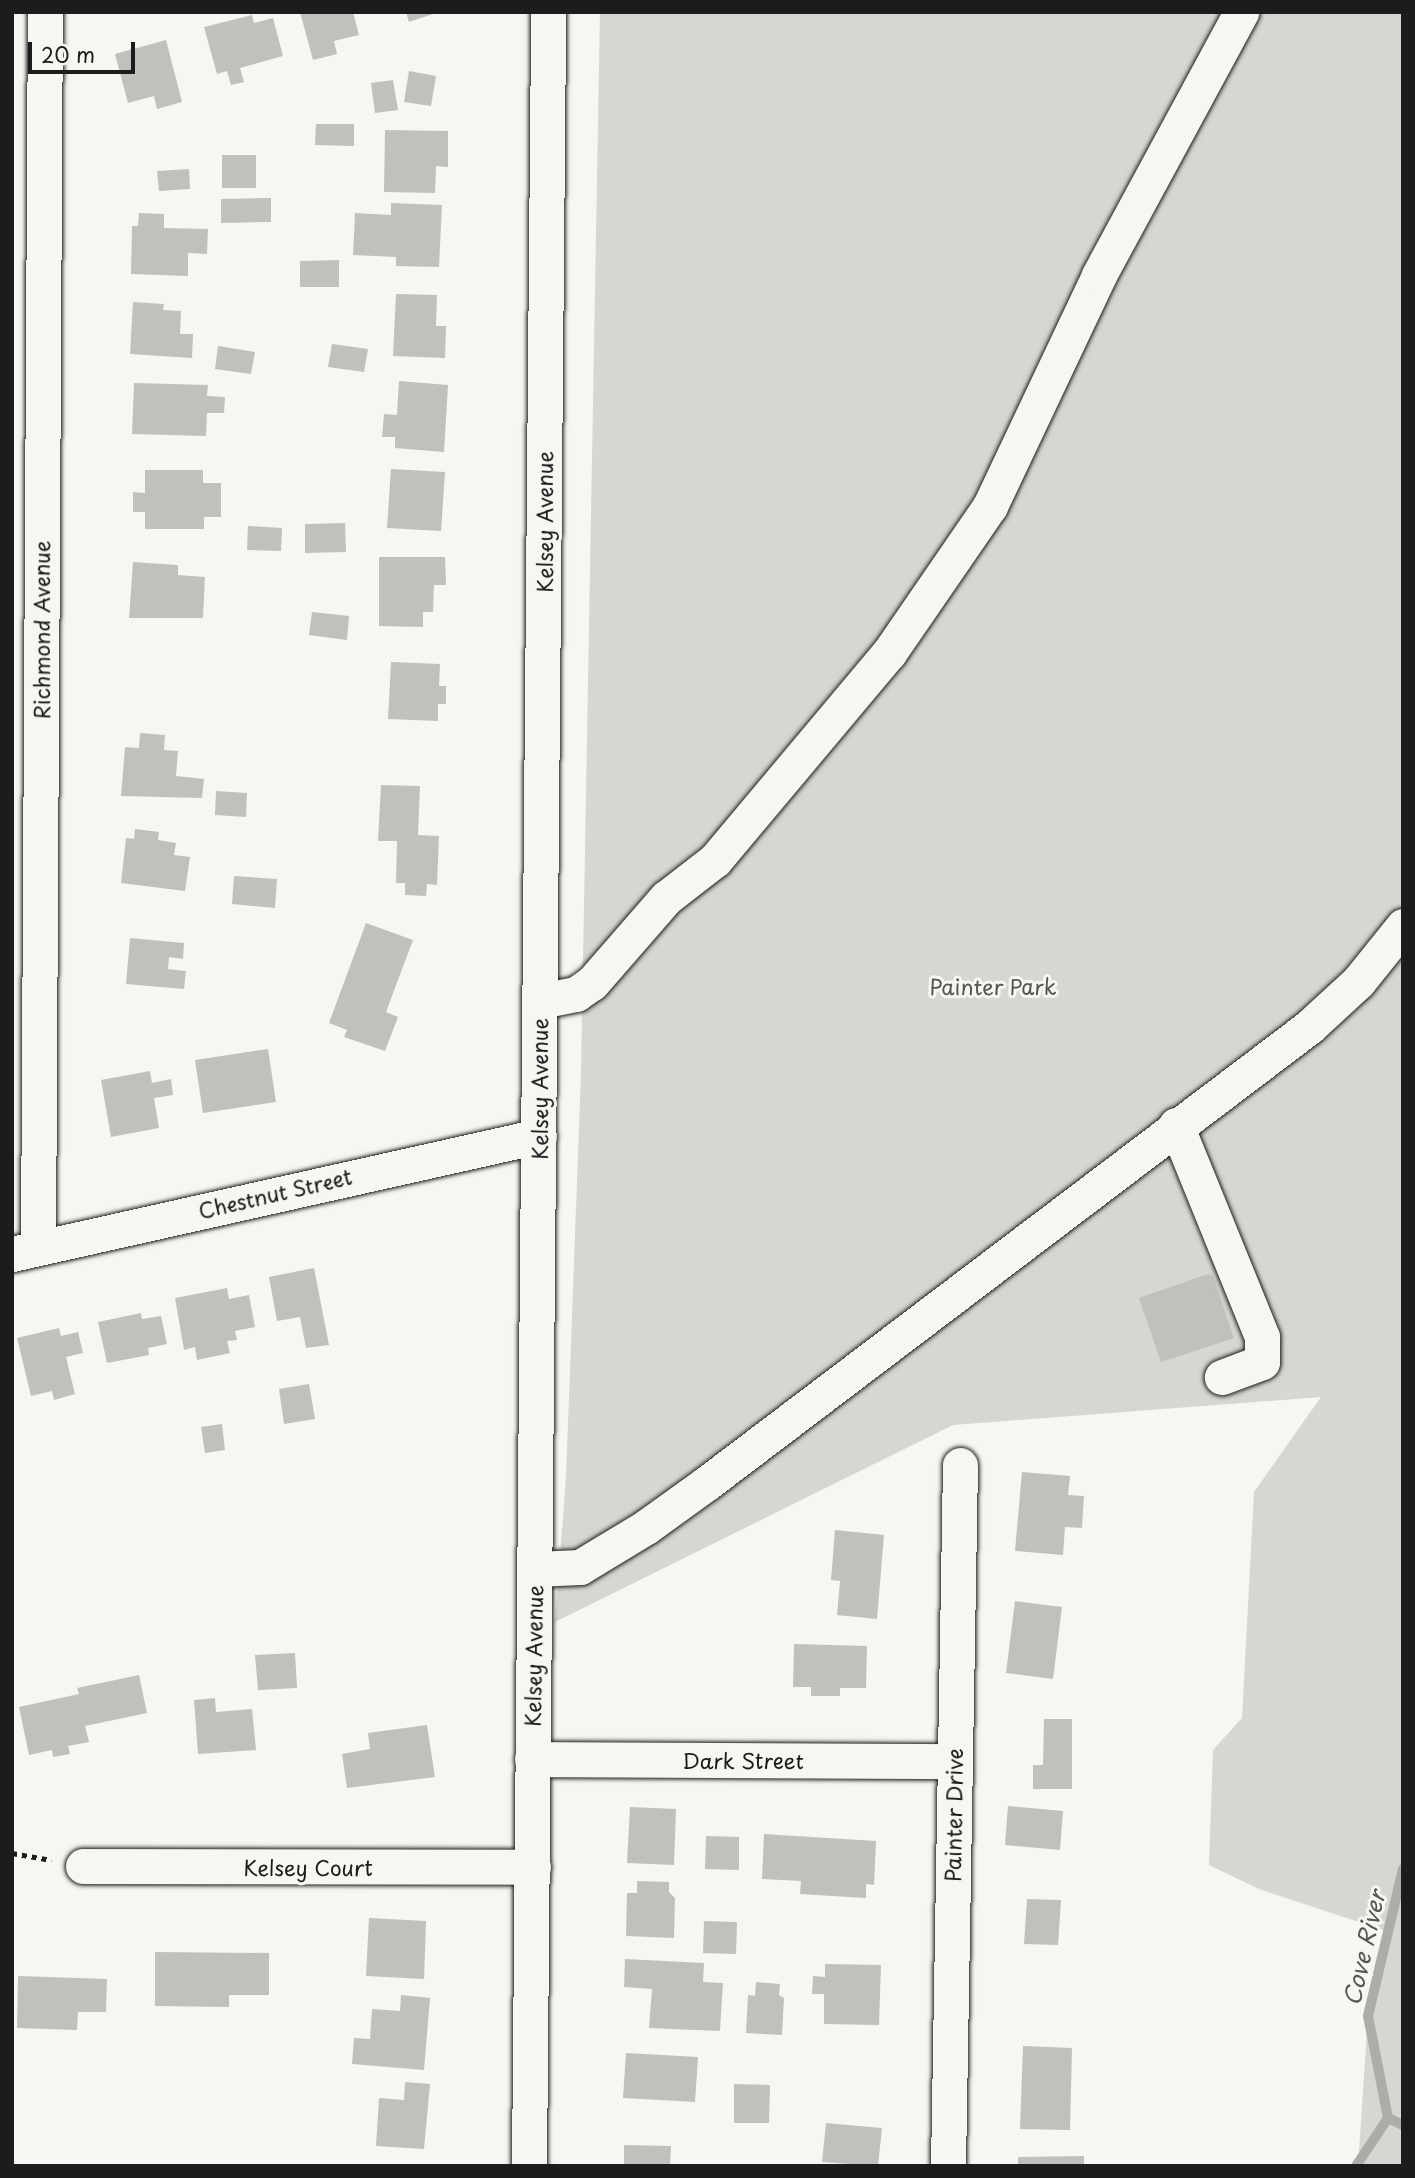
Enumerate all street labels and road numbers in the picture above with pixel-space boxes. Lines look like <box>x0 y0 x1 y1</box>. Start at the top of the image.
street label: Kelsey Avenue <box>531 451 557 593</box>
street label: Richmond Avenue <box>28 541 54 719</box>
street label: Kelsey Avenue <box>526 1018 552 1160</box>
street label: Chestnut Street <box>195 1163 355 1223</box>
street label: Kelsey Avenue <box>519 1585 547 1727</box>
street label: Dark Street <box>682 1747 804 1773</box>
street label: Painter Drive <box>939 1748 967 1882</box>
street label: Kelsey Court <box>244 1854 372 1880</box>

